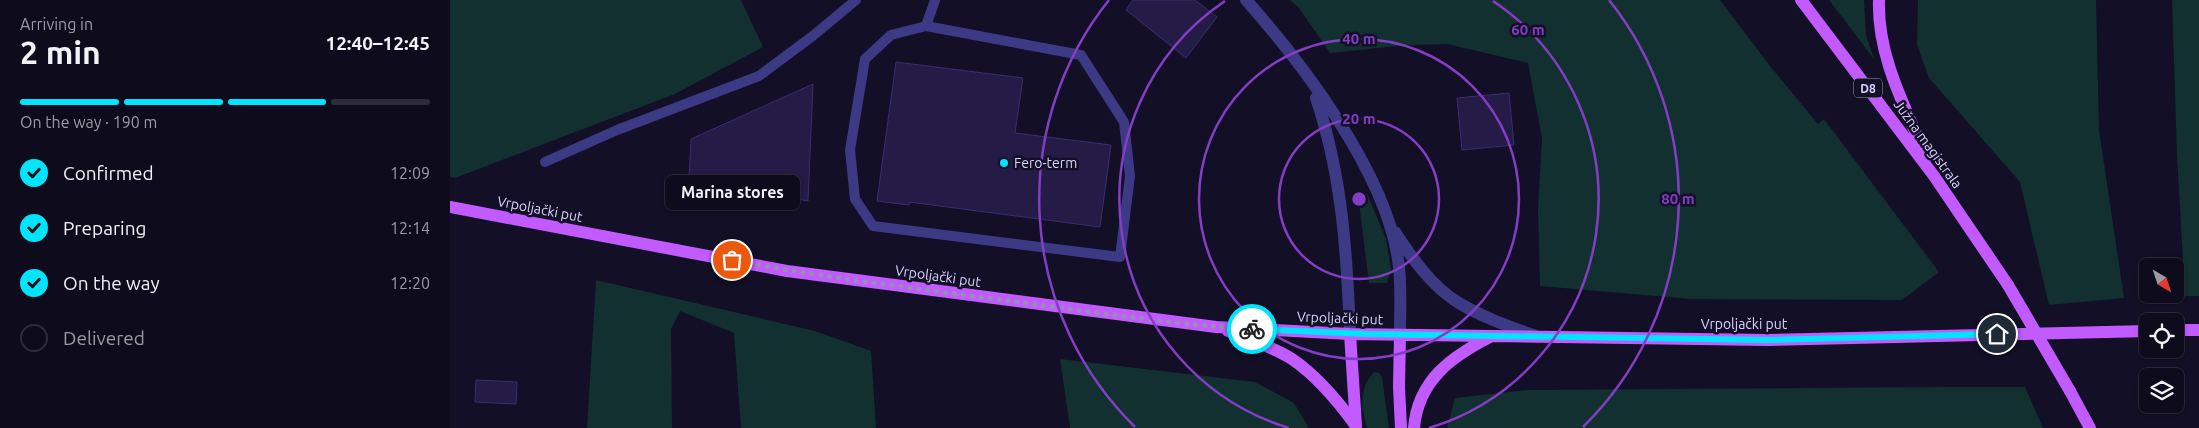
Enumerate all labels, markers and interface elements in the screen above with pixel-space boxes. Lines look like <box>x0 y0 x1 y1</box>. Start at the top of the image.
text: Arriving in <box>20 15 93 33</box>
text: 60 m <box>1511 21 1545 38</box>
text: 40 m <box>1342 30 1376 47</box>
text: 12:40–12:45 <box>325 32 430 54</box>
text: 2 min <box>20 34 101 70</box>
road number: D8 <box>1854 78 1882 98</box>
street label: Južna magistrala <box>1891 97 1965 191</box>
text: 20 m <box>1342 110 1376 127</box>
text: On the way · 190 m <box>20 113 157 131</box>
place label: Fero-term <box>1014 155 1077 171</box>
marker: Fero-term <box>998 157 1010 169</box>
icon: check <box>20 159 48 187</box>
text: Confirmed <box>63 162 154 184</box>
text: 12:09 <box>390 164 430 182</box>
callout: Marina stores <box>664 175 800 210</box>
text: Marina stores <box>681 183 784 201</box>
centre of rings <box>1350 190 1368 208</box>
text: 80 m <box>1661 190 1695 207</box>
street label: Vrpoljački put <box>496 193 584 225</box>
icon: check <box>20 214 48 242</box>
text: Preparing <box>63 217 147 239</box>
text: 12:14 <box>390 219 430 237</box>
pin <box>711 239 753 281</box>
icon: bag <box>718 246 746 274</box>
north arrow <box>2139 258 2184 302</box>
map controls <box>2139 258 2184 413</box>
street label: Vrpoljački put <box>894 262 982 290</box>
icon: check <box>20 269 48 297</box>
text: On the way <box>63 272 160 294</box>
text: 12:20 <box>390 274 430 292</box>
courier <box>1227 304 1277 354</box>
street label: Vrpoljački put <box>1297 308 1384 328</box>
pin <box>1976 313 2018 355</box>
button: locate <box>2139 313 2184 358</box>
icon: bike <box>1238 315 1266 343</box>
street label: Vrpoljački put <box>1701 316 1788 332</box>
icon: home <box>1983 320 2011 348</box>
text: Delivered <box>63 327 145 349</box>
button: layers <box>2139 368 2184 413</box>

